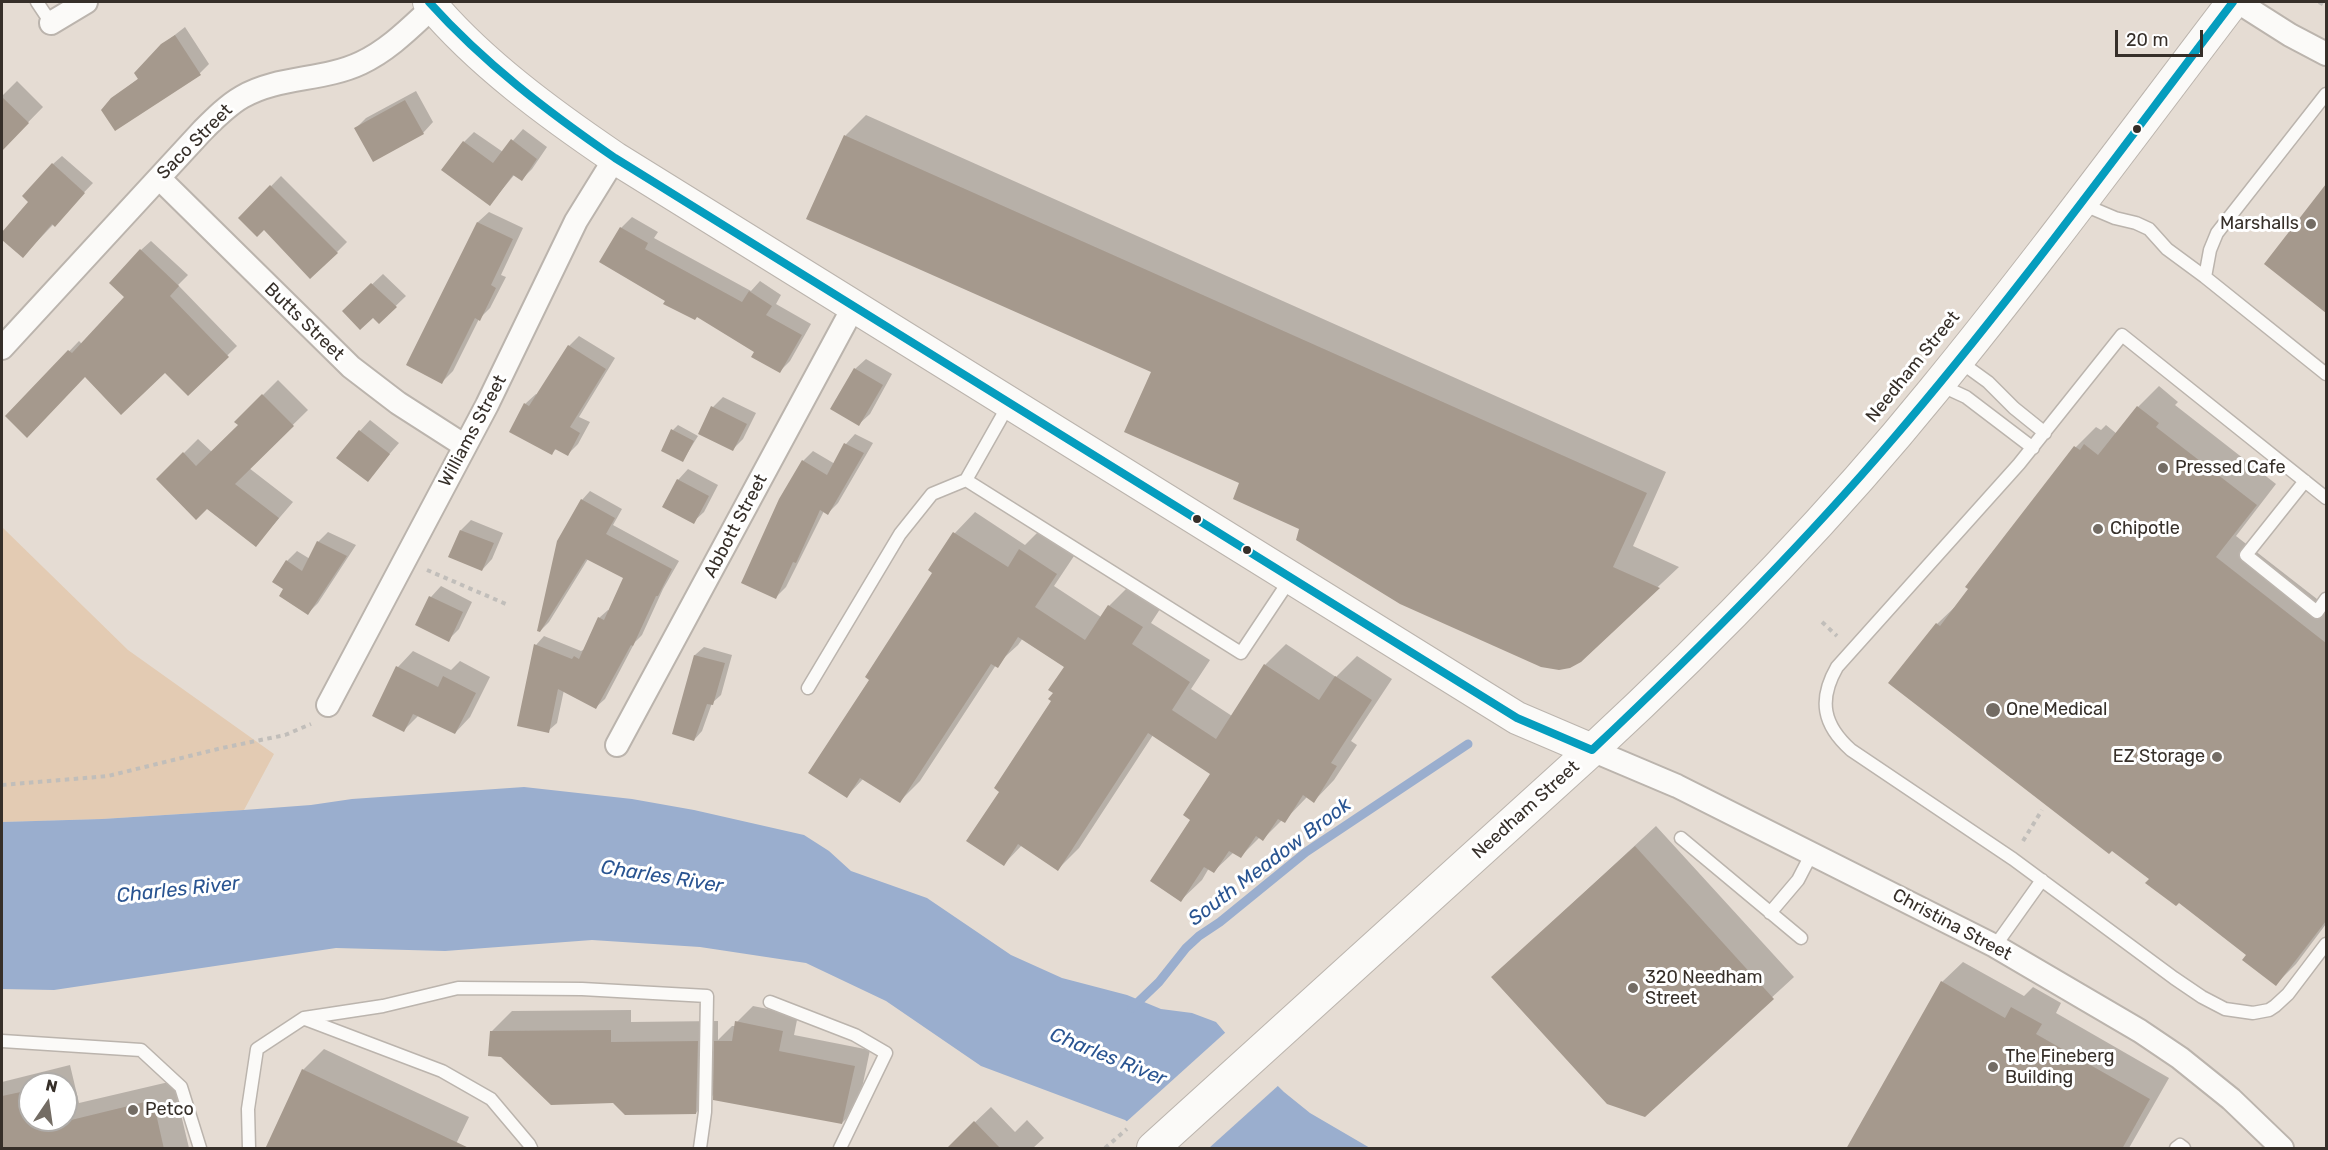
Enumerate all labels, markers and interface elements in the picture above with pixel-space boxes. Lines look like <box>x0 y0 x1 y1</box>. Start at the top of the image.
scale bar <box>2118 18 2206 56</box>
text: 20 m <box>2126 29 2168 51</box>
street label: Saco Street <box>153 100 237 184</box>
unlabelled marker <box>2131 123 2143 135</box>
place label: Marshalls <box>2220 213 2299 235</box>
marker: Marshalls <box>2304 217 2318 231</box>
street label: Butts Street <box>260 279 348 365</box>
street label: Needham Street <box>1862 307 1964 427</box>
street label: Williams Street <box>434 371 512 491</box>
place label: Pressed Cafe <box>2175 457 2286 479</box>
marker: Pressed Cafe <box>2156 461 2170 475</box>
street label: Abbott Street <box>700 470 772 582</box>
unlabelled marker <box>1191 513 1203 525</box>
place label: Chipotle <box>2110 518 2180 540</box>
marker: Chipotle <box>2091 522 2105 536</box>
unlabelled marker <box>1241 544 1253 556</box>
place label: One Medical <box>2006 699 2107 721</box>
marker: One Medical <box>1984 701 2002 719</box>
place label: EZ Storage <box>2113 746 2205 768</box>
marker: EZ Storage <box>2210 750 2224 764</box>
street label: Needham Street <box>1468 756 1584 864</box>
water label: South Meadow Brook <box>1184 793 1356 931</box>
water label: Charles River <box>599 855 725 899</box>
water label: Charles River <box>115 872 241 908</box>
street label: Christina Street <box>1889 884 2015 966</box>
place label: 320 Needham Street <box>1645 967 1763 1010</box>
marker: 320 Needham Street <box>1626 981 1640 995</box>
water label: Charles River <box>1046 1023 1170 1091</box>
place label: The Fineberg Building <box>2005 1046 2115 1088</box>
marker: The Fineberg Building <box>1986 1060 2000 1074</box>
north arrow <box>18 1072 78 1132</box>
text: N <box>44 1075 59 1096</box>
place label: Petco <box>145 1099 194 1121</box>
marker: Petco <box>126 1103 140 1117</box>

